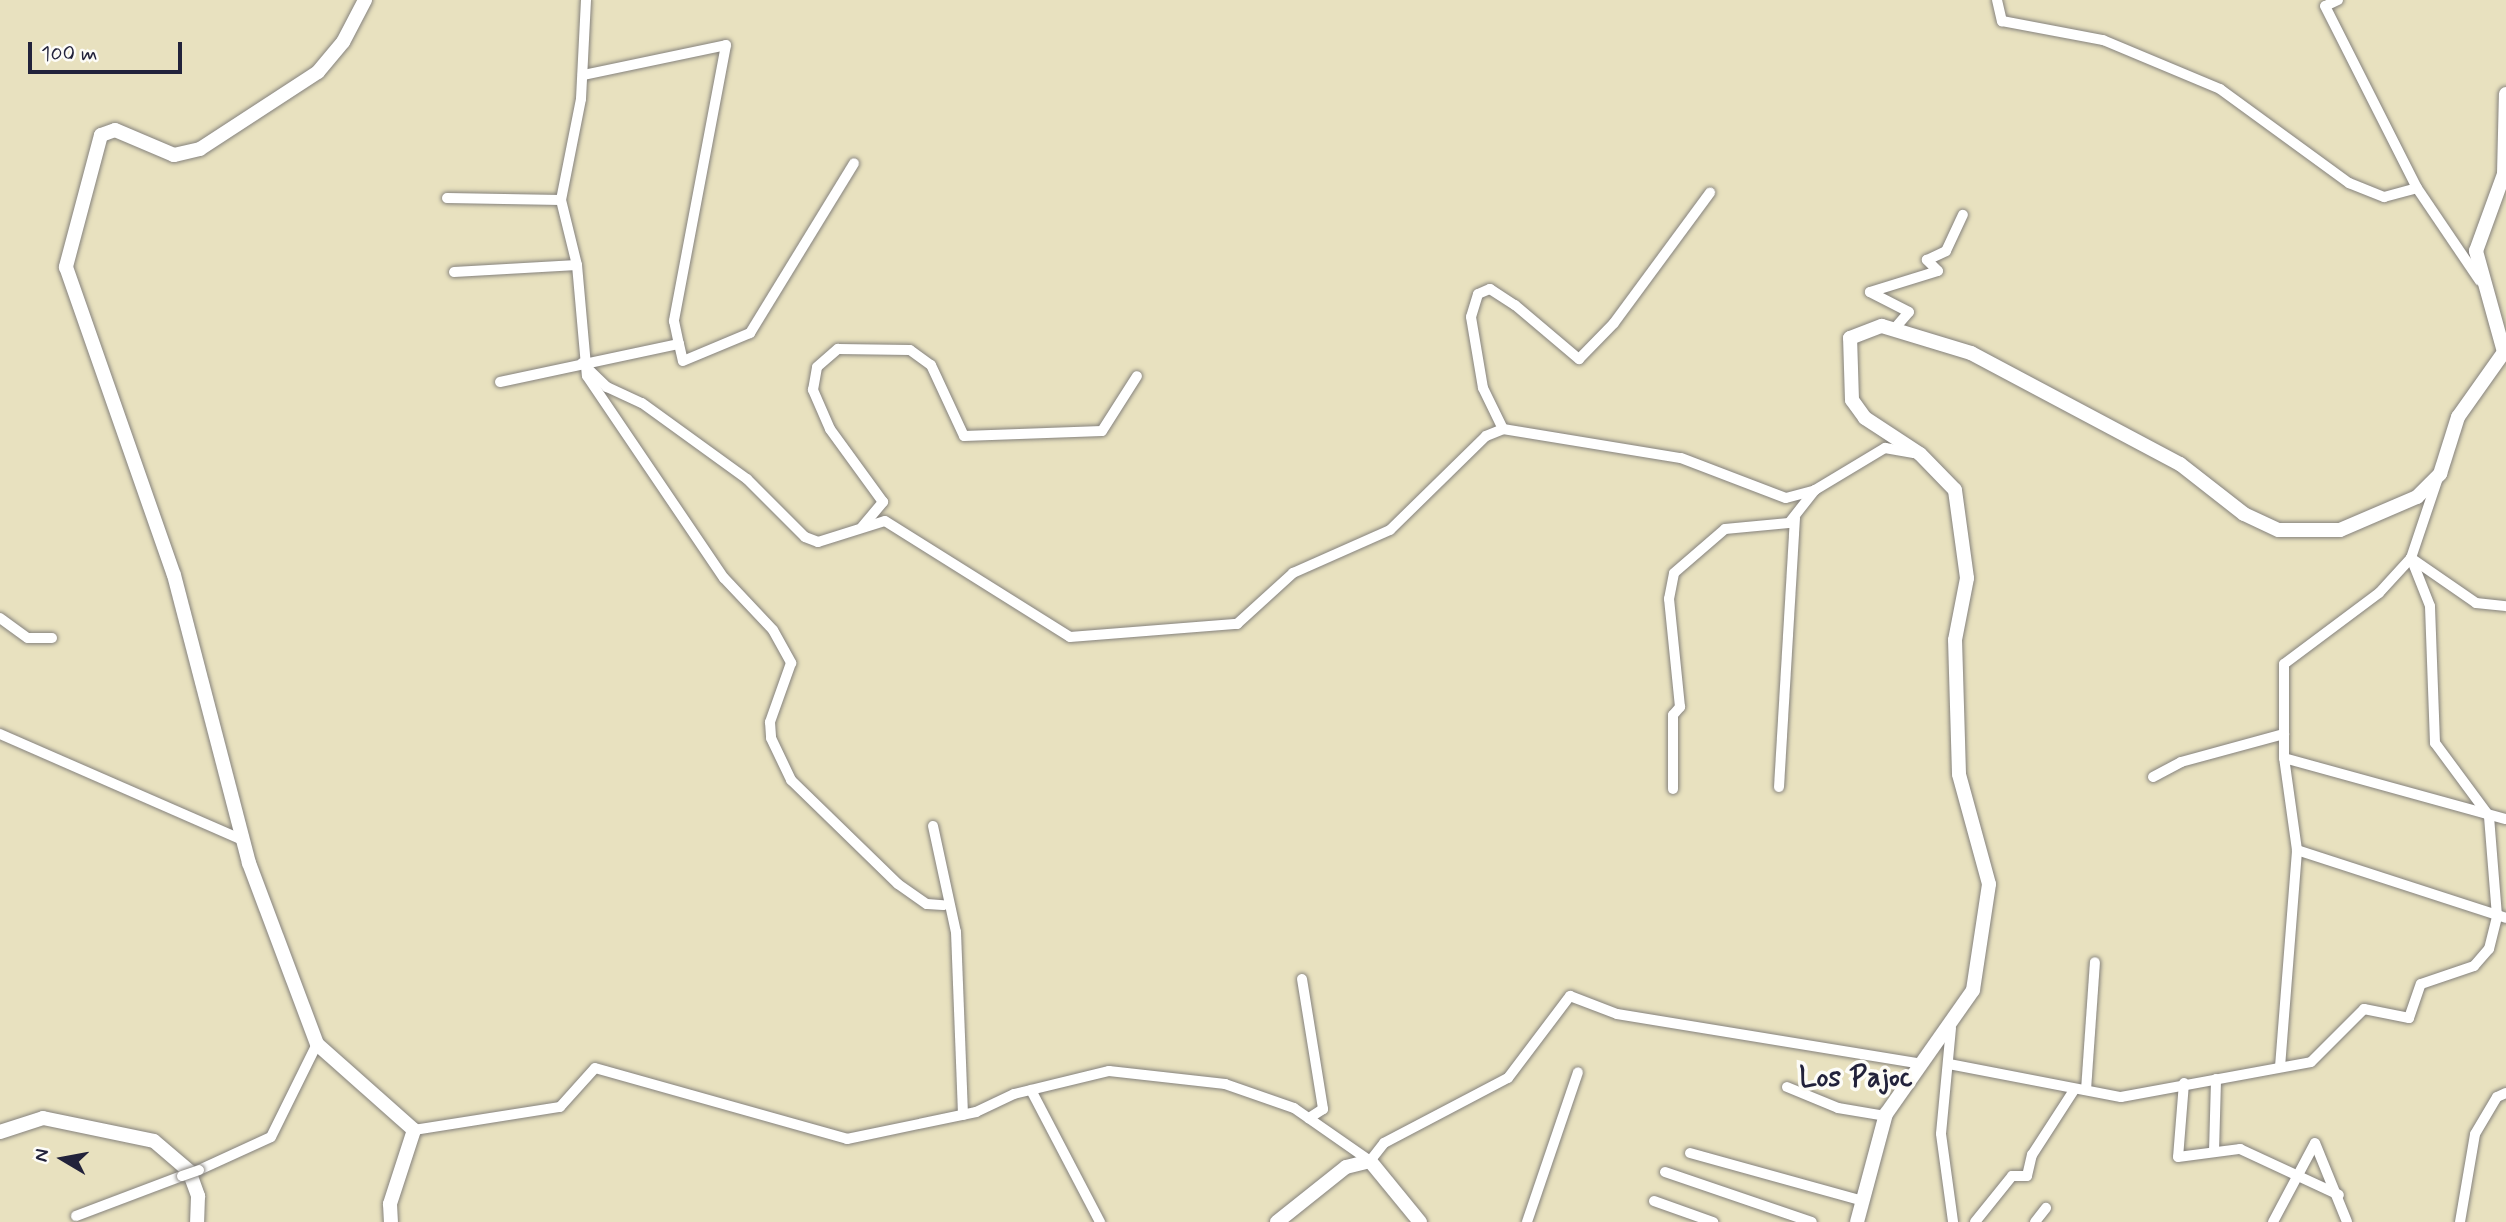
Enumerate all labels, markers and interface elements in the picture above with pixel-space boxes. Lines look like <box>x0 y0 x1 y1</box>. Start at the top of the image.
scale bar <box>32 28 186 72</box>
text: 100 m <box>41 40 97 68</box>
district label: Los Pajoc <box>1800 1062 1912 1096</box>
north arrow <box>28 1124 98 1194</box>
text: N <box>28 1147 55 1164</box>

